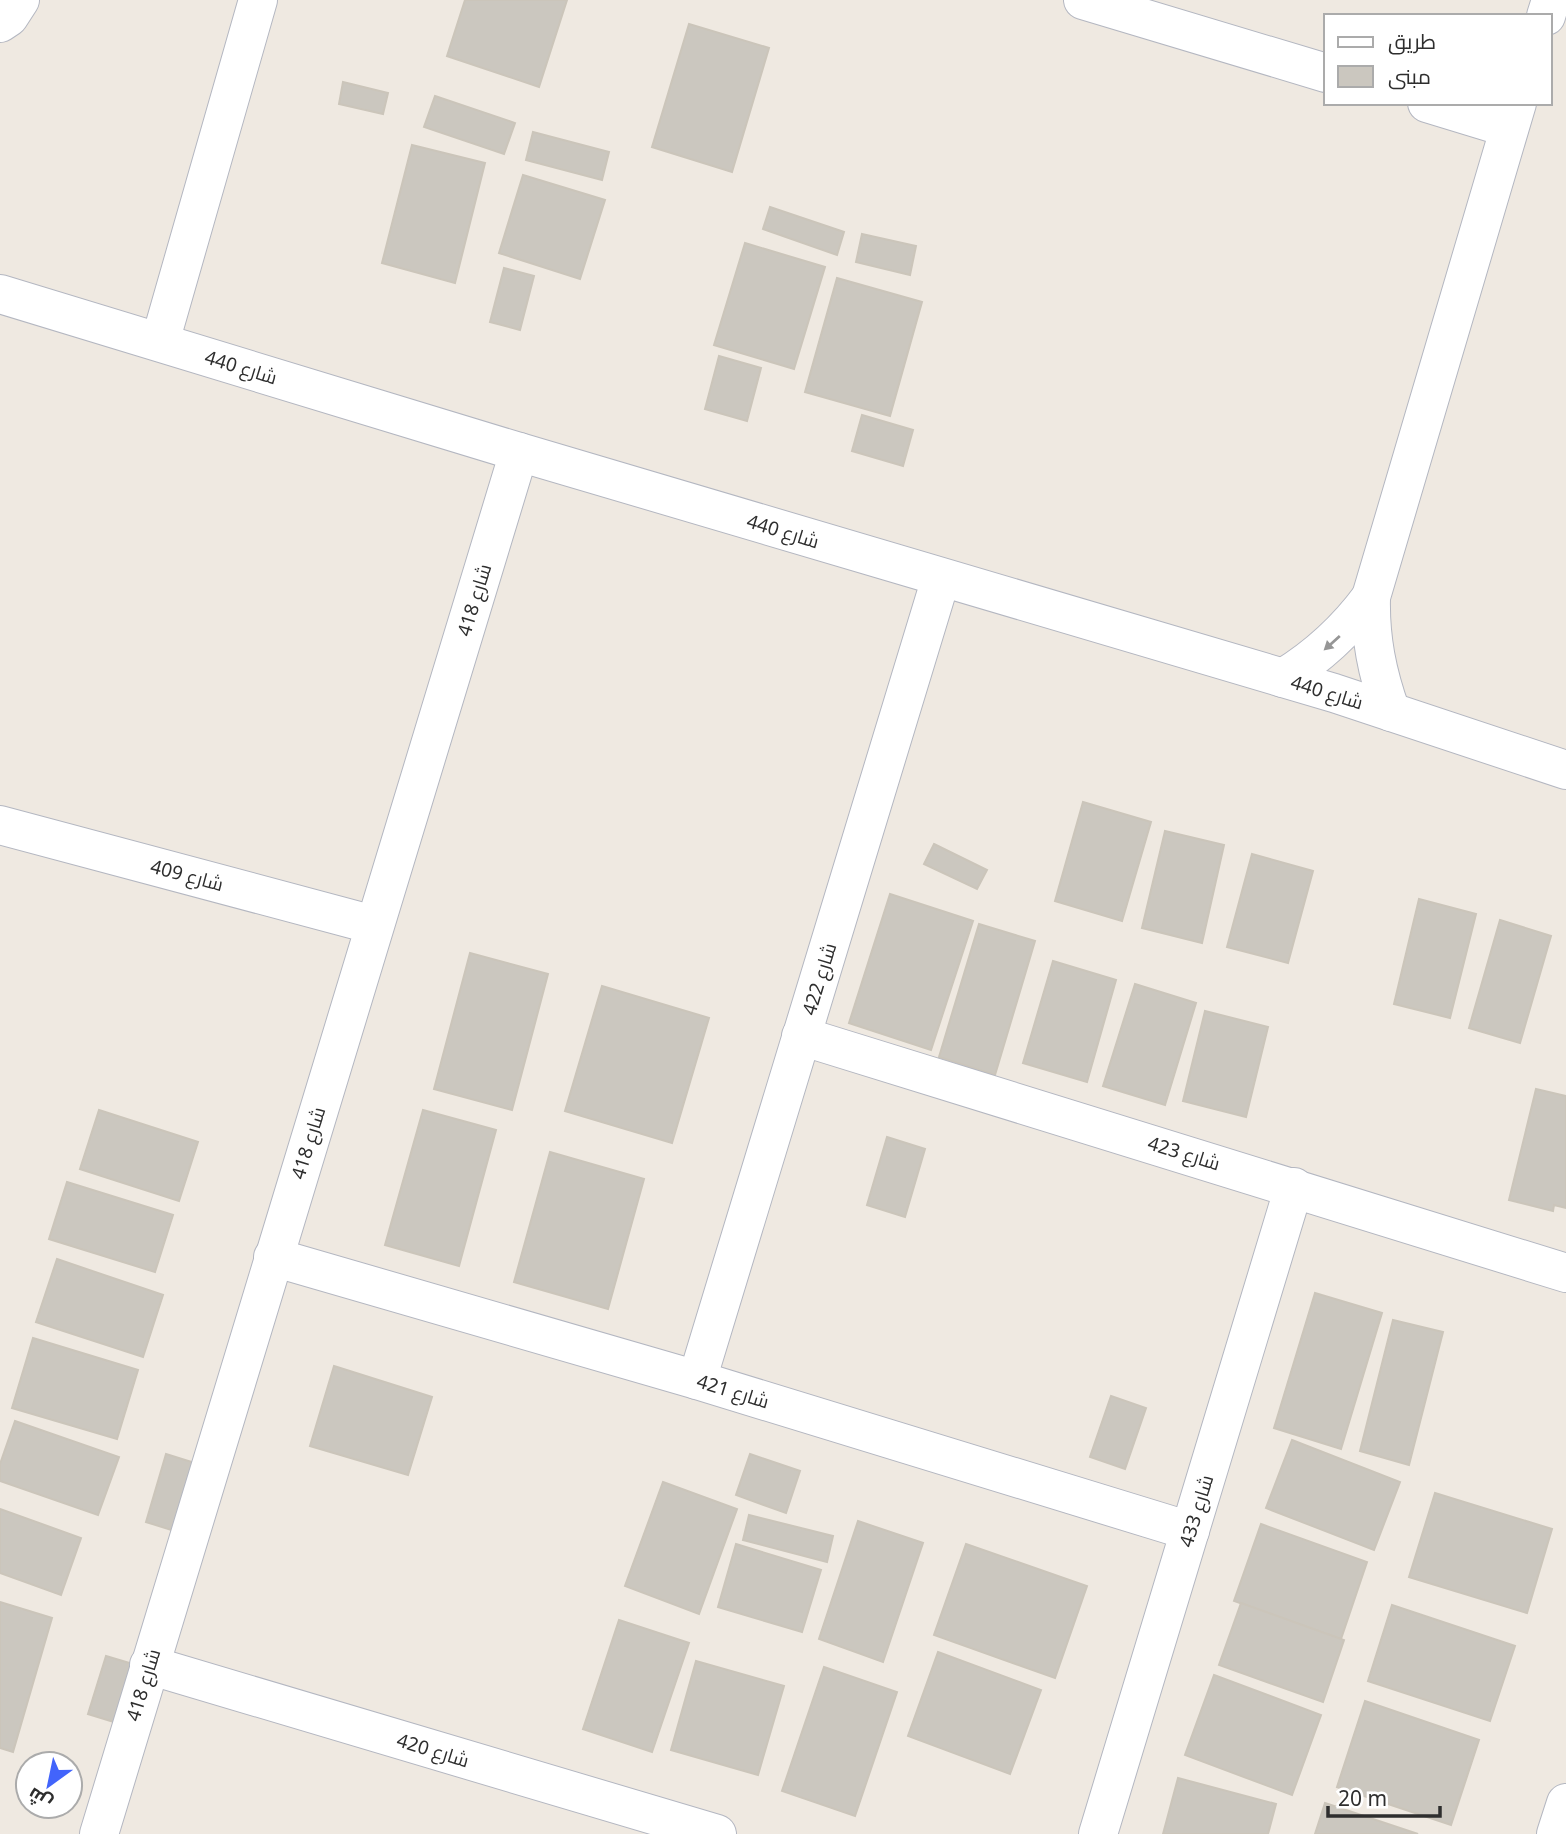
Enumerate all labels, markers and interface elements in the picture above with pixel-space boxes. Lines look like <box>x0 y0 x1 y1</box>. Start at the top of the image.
legend <box>1324 14 1552 105</box>
text: طريق <box>1388 27 1436 55</box>
text: مبنى <box>1388 62 1431 90</box>
street label: شارع 440 <box>201 344 280 391</box>
street label: شارع 440 <box>743 508 822 555</box>
street label: شارع 418 <box>451 561 498 640</box>
one-way arrow <box>1323 635 1341 651</box>
street label: شارع 440 <box>1287 669 1366 716</box>
street label: شارع 409 <box>147 853 226 898</box>
street label: شارع 422 <box>796 940 843 1019</box>
street label: شارع 418 <box>285 1104 332 1183</box>
street label: شارع 423 <box>1144 1130 1223 1177</box>
street label: شارع 421 <box>693 1368 772 1415</box>
street label: شارع 433 <box>1173 1472 1220 1551</box>
street label: شارع 418 <box>120 1646 167 1725</box>
street label: شارع 420 <box>393 1727 472 1774</box>
north arrow <box>14 1750 84 1820</box>
scale bar <box>1328 1774 1440 1818</box>
text: ش <box>22 1782 57 1817</box>
text: 20 m <box>1338 1784 1387 1812</box>

